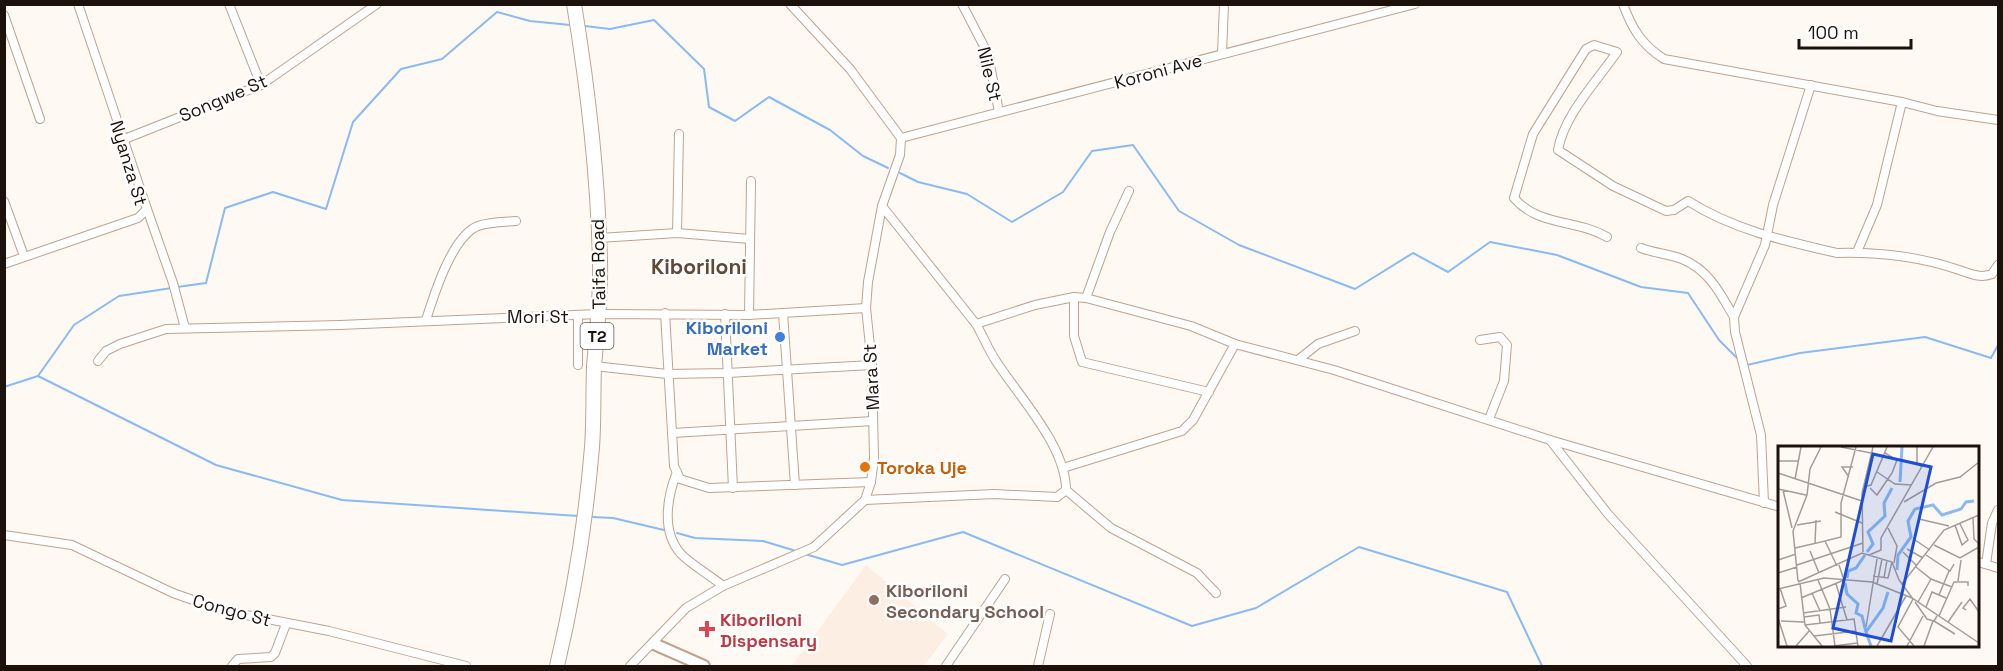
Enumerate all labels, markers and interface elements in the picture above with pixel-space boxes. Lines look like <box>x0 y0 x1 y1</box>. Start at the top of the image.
scale bar <box>1799 12 1912 50</box>
text: 100 m <box>1808 21 1859 44</box>
street label: Nile St <box>973 44 1007 104</box>
street label: Koroni Ave <box>1111 48 1205 94</box>
street label: Songwe St <box>175 69 271 127</box>
street label: Nyanza St <box>105 118 153 208</box>
street label: Taifa Road <box>586 218 610 310</box>
district label: Kiboriloni <box>651 253 747 280</box>
street label: Mori St <box>507 305 569 328</box>
place label: Kiboriloni Market <box>686 316 768 360</box>
road number: T2 <box>580 323 614 349</box>
marker: Kiboriloni Market <box>773 330 787 344</box>
street label: Mara St <box>858 343 884 411</box>
inset map <box>1778 446 1979 647</box>
place label: Toroka Uje <box>877 456 967 479</box>
marker: Toroka Uje <box>858 460 872 474</box>
place label: Kiboriloni Secondary School <box>886 579 1044 623</box>
street label: Congo St <box>190 588 274 632</box>
marker: Kiboriloni Secondary School <box>867 593 881 607</box>
place label: Kiboriloni Dispensary <box>720 608 817 652</box>
marker: Kiboriloni Dispensary <box>698 620 716 638</box>

